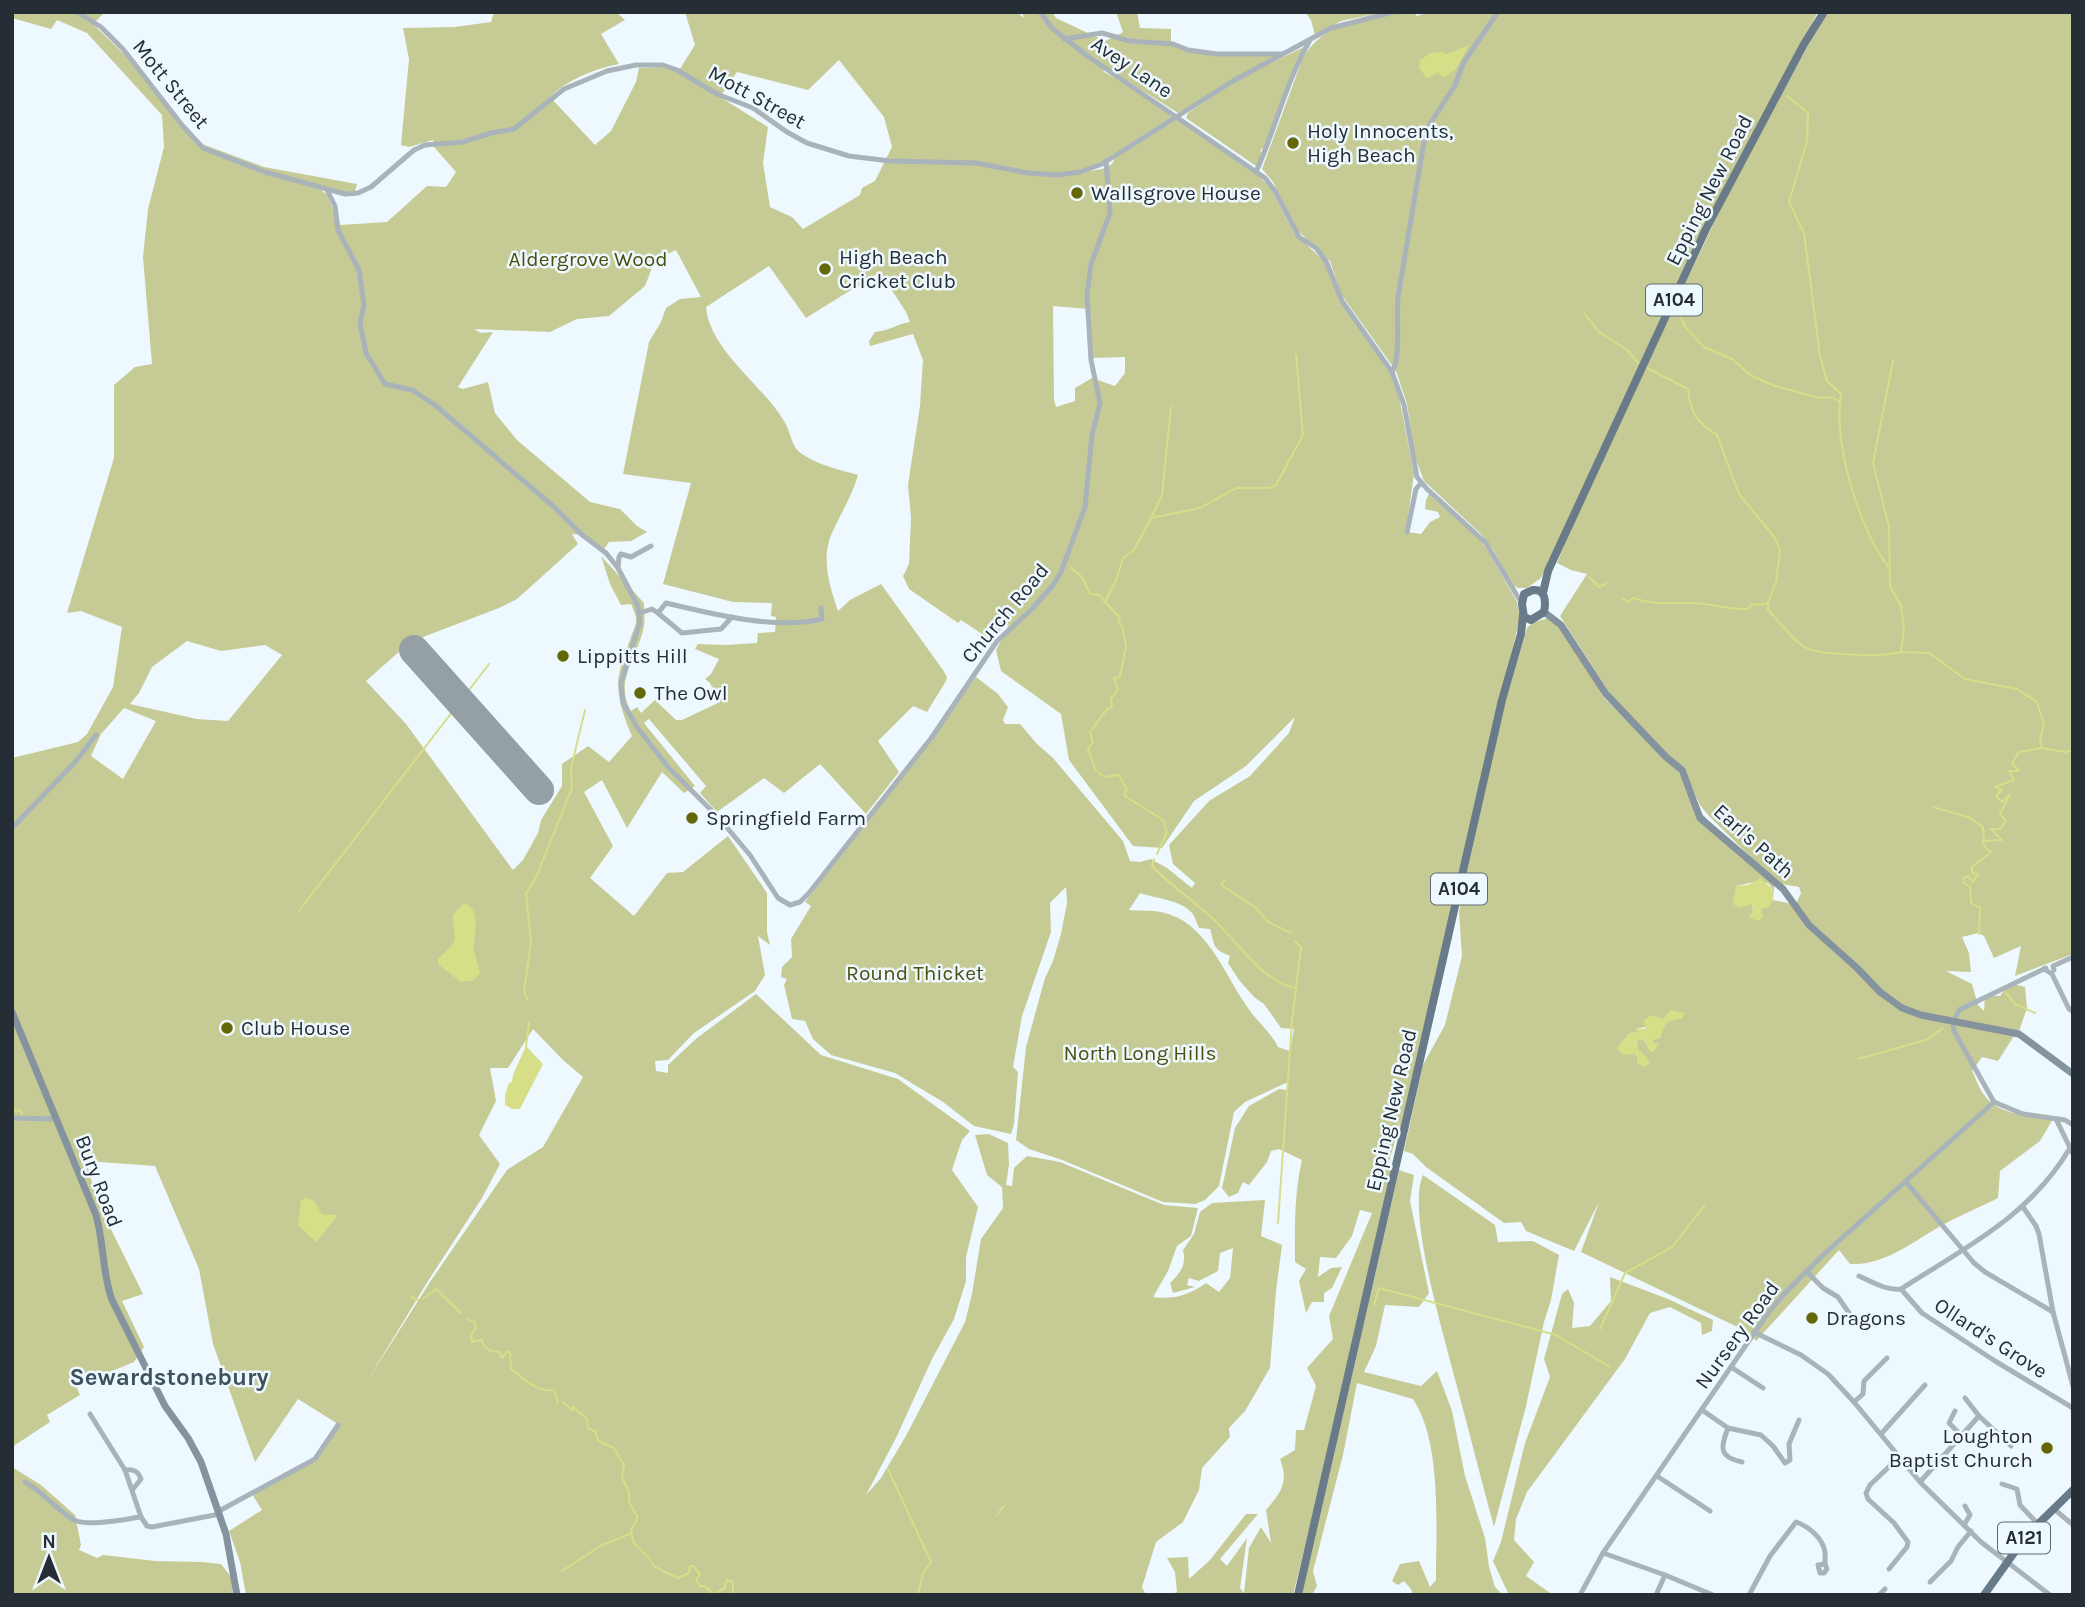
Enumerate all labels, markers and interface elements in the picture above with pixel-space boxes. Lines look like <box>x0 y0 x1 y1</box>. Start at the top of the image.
street label: Avey Lane <box>1087 31 1177 103</box>
street label: Mott Street <box>128 35 214 133</box>
street label: Mott Street <box>704 60 810 134</box>
street label: Epping New Road <box>1661 111 1757 269</box>
place label: Holy Innocents, High Beach <box>1307 119 1453 167</box>
marker: Holy Innocents, High Beach <box>1285 135 1301 151</box>
place label: Wallsgrove House <box>1091 181 1261 205</box>
marker: Wallsgrove House <box>1069 185 1085 201</box>
place label: High Beach Cricket Club <box>839 245 956 293</box>
park label: Aldergrove Wood <box>508 247 668 271</box>
marker: High Beach Cricket Club <box>817 261 833 277</box>
road number: A104 <box>1646 284 1702 316</box>
street label: Church Road <box>956 558 1054 668</box>
place label: Lippitts Hill <box>577 644 688 668</box>
marker: Lippitts Hill <box>555 648 571 664</box>
place label: The Owl <box>654 681 728 705</box>
marker: The Owl <box>632 685 648 701</box>
street label: Earl's Path <box>1709 799 1799 883</box>
place label: Springfield Farm <box>706 806 866 830</box>
marker: Springfield Farm <box>684 810 700 826</box>
road number: A104 <box>1431 874 1487 904</box>
park label: Round Thicket <box>846 961 984 985</box>
place label: Club House <box>241 1016 350 1040</box>
marker: Club House <box>219 1020 235 1036</box>
street label: Epping New Road <box>1361 1027 1421 1193</box>
park label: North Long Hills <box>1064 1041 1216 1065</box>
street label: Bury Road <box>71 1132 127 1230</box>
street label: Nursery Road <box>1690 1276 1784 1394</box>
street label: Ollard's Grove <box>1930 1293 2052 1383</box>
place label: Dragons <box>1826 1306 1906 1330</box>
marker: Dragons <box>1804 1310 1820 1326</box>
district label: Sewardstonebury <box>69 1363 269 1391</box>
place label: Loughton Baptist Church <box>1889 1424 2033 1472</box>
marker: Loughton Baptist Church <box>2039 1440 2055 1456</box>
road number: A121 <box>1998 1522 2050 1554</box>
north arrow <box>14 1523 84 1593</box>
text: N <box>42 1531 56 1553</box>

